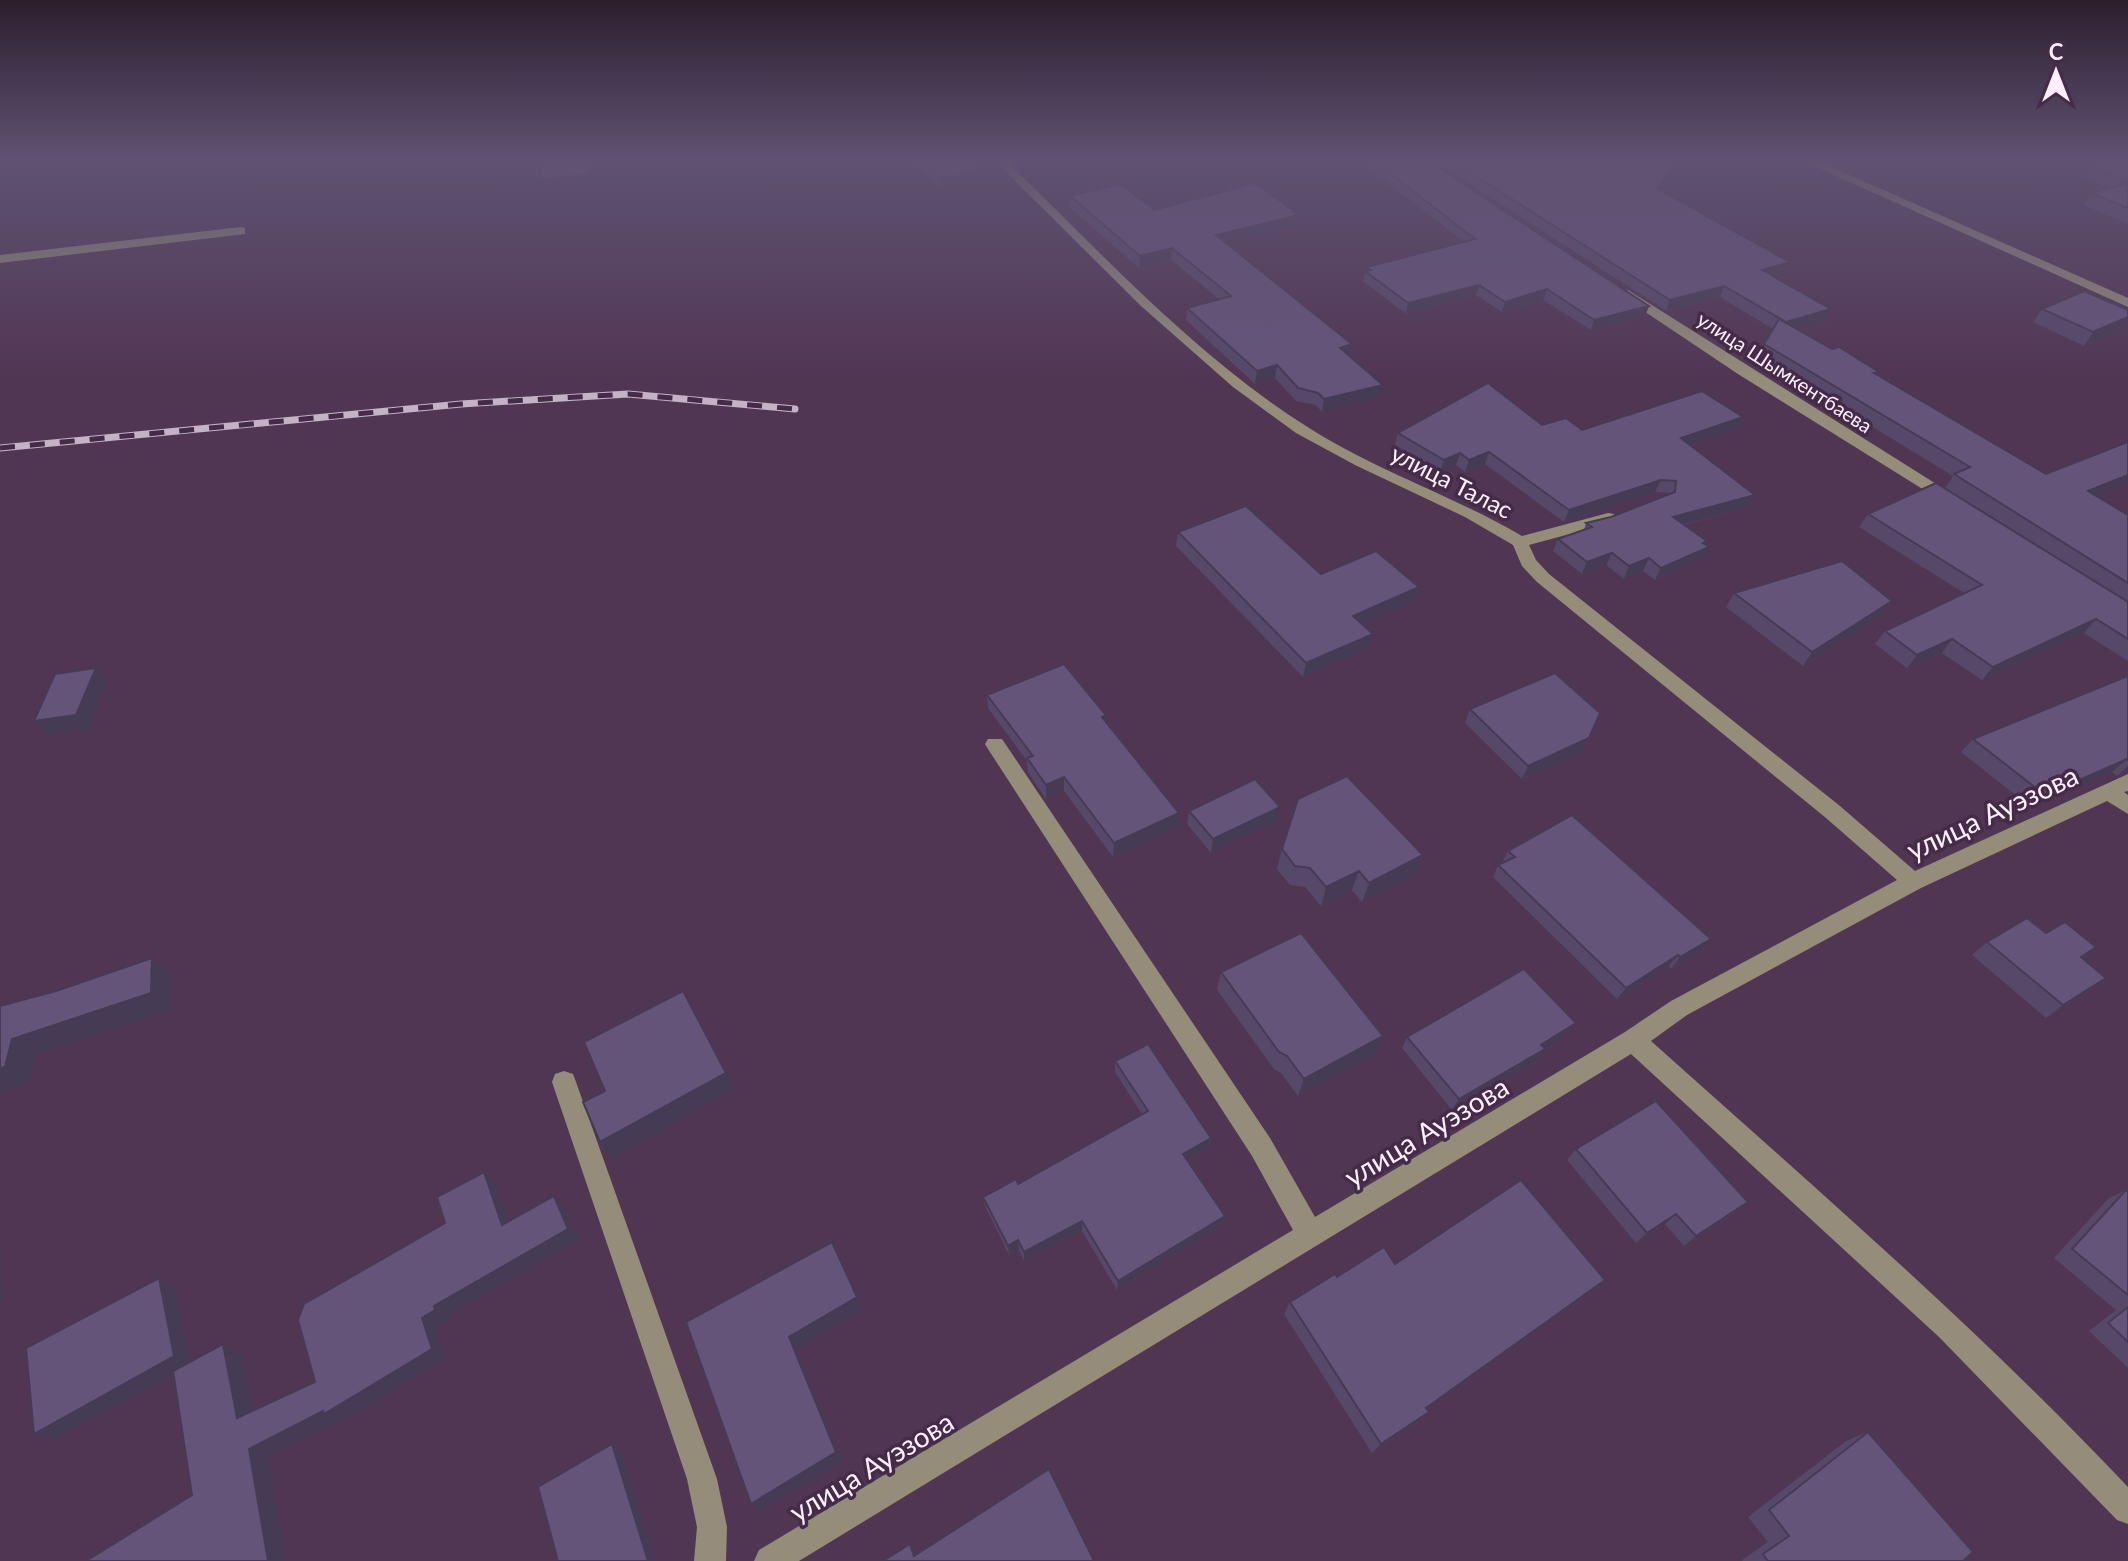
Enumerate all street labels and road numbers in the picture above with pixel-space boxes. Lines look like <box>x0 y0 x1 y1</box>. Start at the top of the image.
street label: улица Шымкентбаева <box>1693 306 1877 438</box>
street label: улица Талас <box>1386 438 1518 524</box>
street label: улица Ауэзова <box>1901 757 2083 867</box>
street label: улица Ауэзова <box>1338 1069 1514 1193</box>
street label: улица Ауэзова <box>783 1404 959 1528</box>

